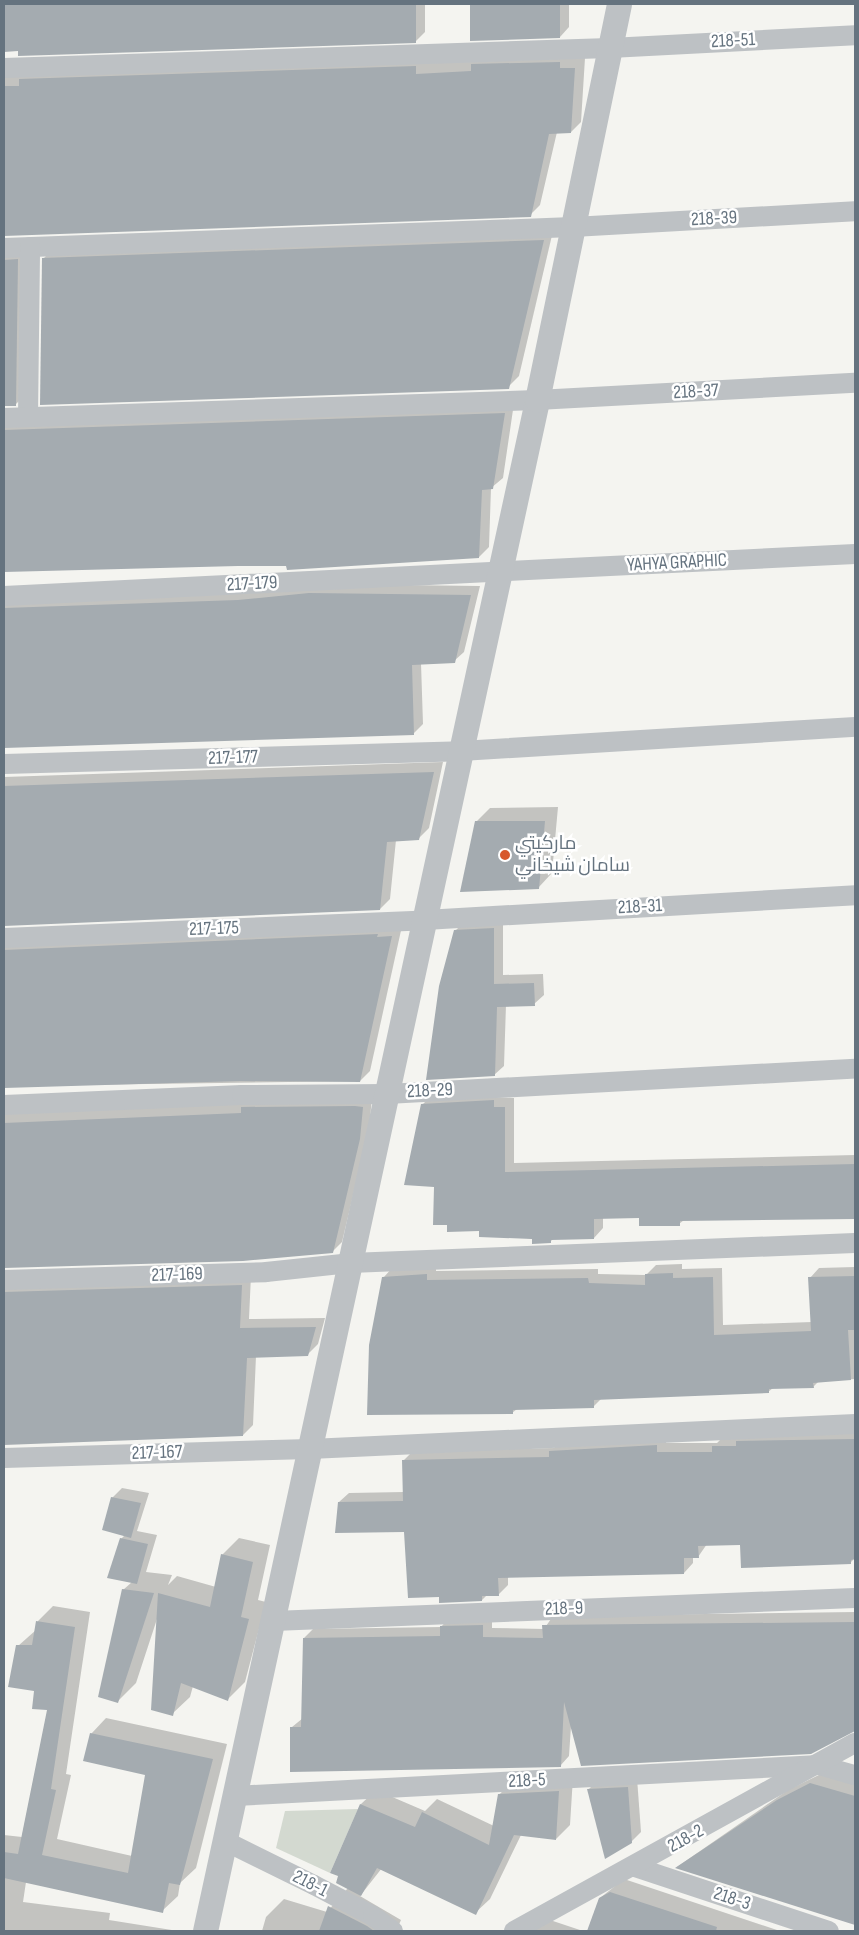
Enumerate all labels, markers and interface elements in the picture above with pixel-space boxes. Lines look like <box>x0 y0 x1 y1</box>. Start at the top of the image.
street label: 218-51 <box>710 28 756 54</box>
street label: 218-39 <box>690 206 738 232</box>
street label: 218-37 <box>673 379 719 405</box>
street label: YAHYA GRAPHIC <box>626 549 728 577</box>
street label: 217-179 <box>226 571 278 597</box>
street label: 217-177 <box>208 746 258 770</box>
place label: ماركيتي سامان شيخاني <box>515 833 630 877</box>
marker: ماركيتي سامان شيخاني <box>499 849 511 861</box>
street label: 218-31 <box>617 894 663 920</box>
street label: 217-175 <box>189 917 239 941</box>
street label: 218-29 <box>406 1078 454 1104</box>
street label: 217-169 <box>151 1263 203 1287</box>
street label: 217-167 <box>131 1441 183 1465</box>
street label: 218-9 <box>544 1597 584 1621</box>
street label: 218-5 <box>508 1769 546 1793</box>
street label: 218-2 <box>664 1820 708 1858</box>
street label: 218-1 <box>289 1866 331 1902</box>
street label: 218-3 <box>710 1882 754 1916</box>

